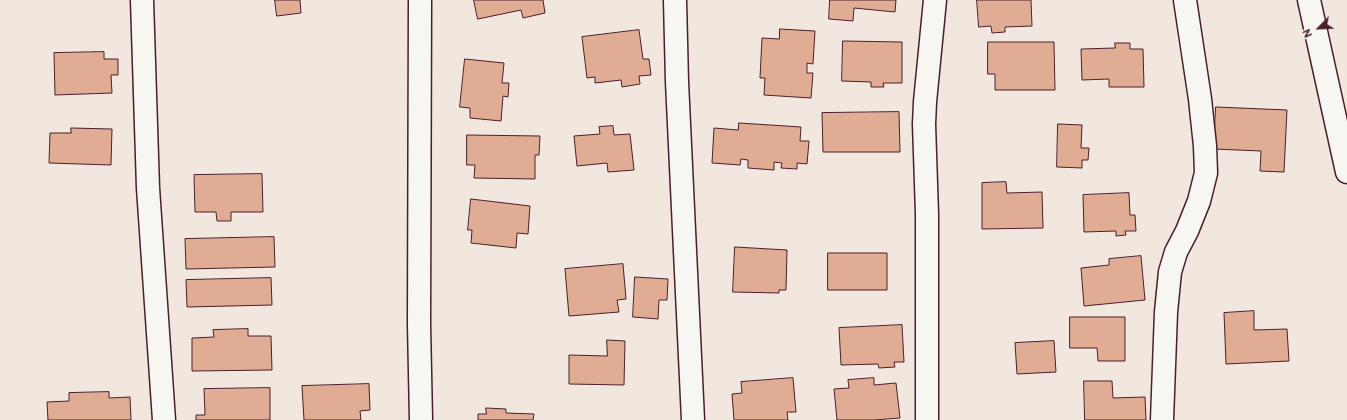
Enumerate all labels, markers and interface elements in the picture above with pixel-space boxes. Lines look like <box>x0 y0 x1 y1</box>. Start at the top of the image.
north arrow <box>1299 8 1339 48</box>
text: N <box>1300 27 1315 40</box>

